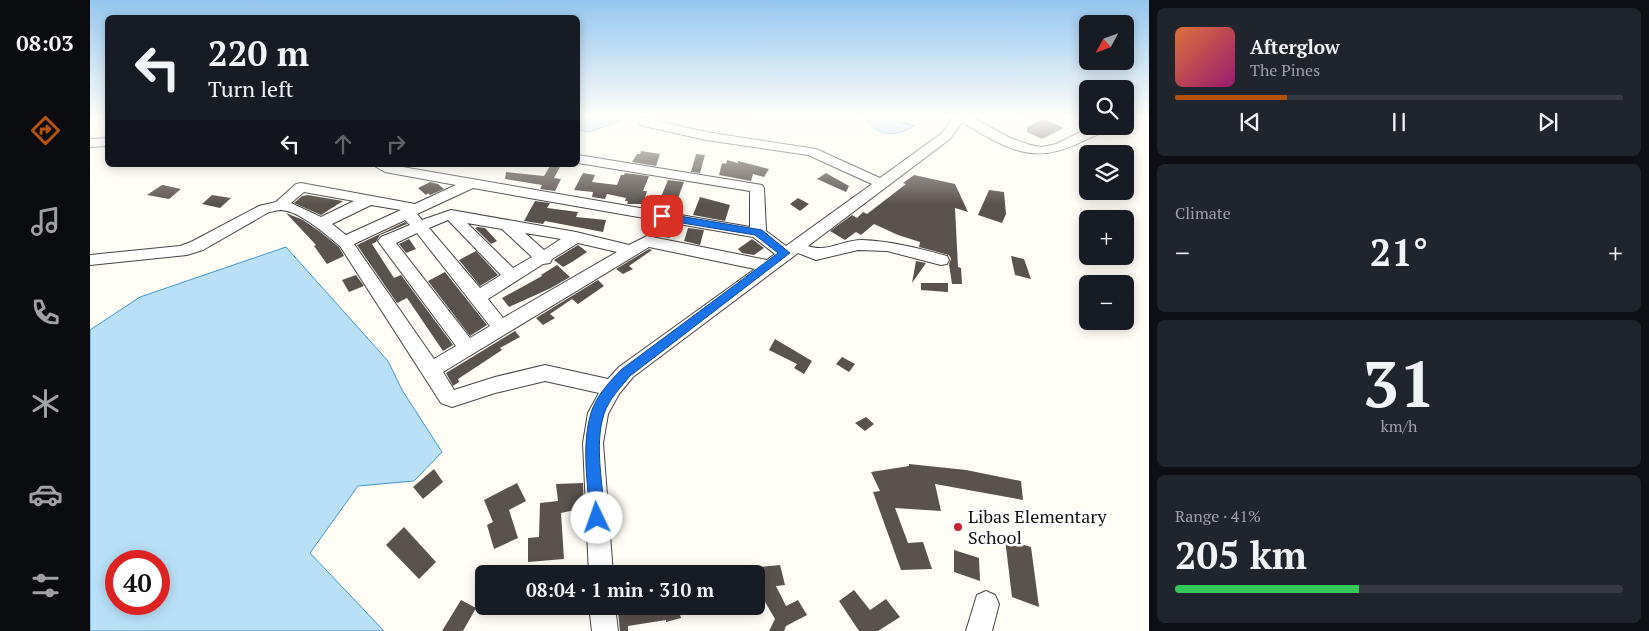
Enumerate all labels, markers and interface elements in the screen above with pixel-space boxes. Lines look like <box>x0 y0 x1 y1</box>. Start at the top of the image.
north arrow <box>1079 15 1134 70</box>
map controls <box>1079 15 1134 330</box>
text: 08:03 <box>16 28 74 57</box>
text: 220 m <box>208 30 309 76</box>
text: Afterglow <box>1250 34 1340 59</box>
icon: left <box>125 35 190 100</box>
text: The Pines <box>1250 59 1320 81</box>
text: Turn left <box>208 74 294 103</box>
button: search <box>1079 80 1134 135</box>
icon: previous <box>1236 108 1264 136</box>
icon: pause <box>1385 108 1413 136</box>
icon: next <box>1534 108 1562 136</box>
icon: directions <box>28 113 63 148</box>
icon: left <box>276 130 304 158</box>
icon: ahead <box>329 130 357 158</box>
icon: right <box>382 130 410 158</box>
button: layers <box>1079 145 1134 200</box>
pin <box>641 195 683 237</box>
icon: arrive <box>648 202 676 230</box>
text: Climate <box>1175 202 1231 224</box>
icon: music <box>28 204 63 239</box>
button: + <box>1079 210 1134 265</box>
text: 21° <box>1370 227 1428 277</box>
text: − <box>1175 234 1190 271</box>
text: + <box>1608 234 1623 271</box>
button: − <box>1079 275 1134 330</box>
icon: phone <box>28 295 63 330</box>
text: 31 <box>1362 339 1436 426</box>
icon: climate <box>28 386 63 421</box>
text: km/h <box>1381 415 1417 437</box>
icon: car <box>28 477 63 512</box>
position arrow <box>570 491 622 543</box>
place label: Libas Elementary School <box>968 504 1108 549</box>
text: Range · 41% <box>1175 505 1261 527</box>
marker: Libas Elementary School <box>952 521 964 533</box>
text: 205 km <box>1175 530 1307 580</box>
speed limit sign: 40 <box>105 550 170 615</box>
icon: filters <box>28 568 63 603</box>
text: 08:04 · 1 min · 310 m <box>526 577 714 602</box>

